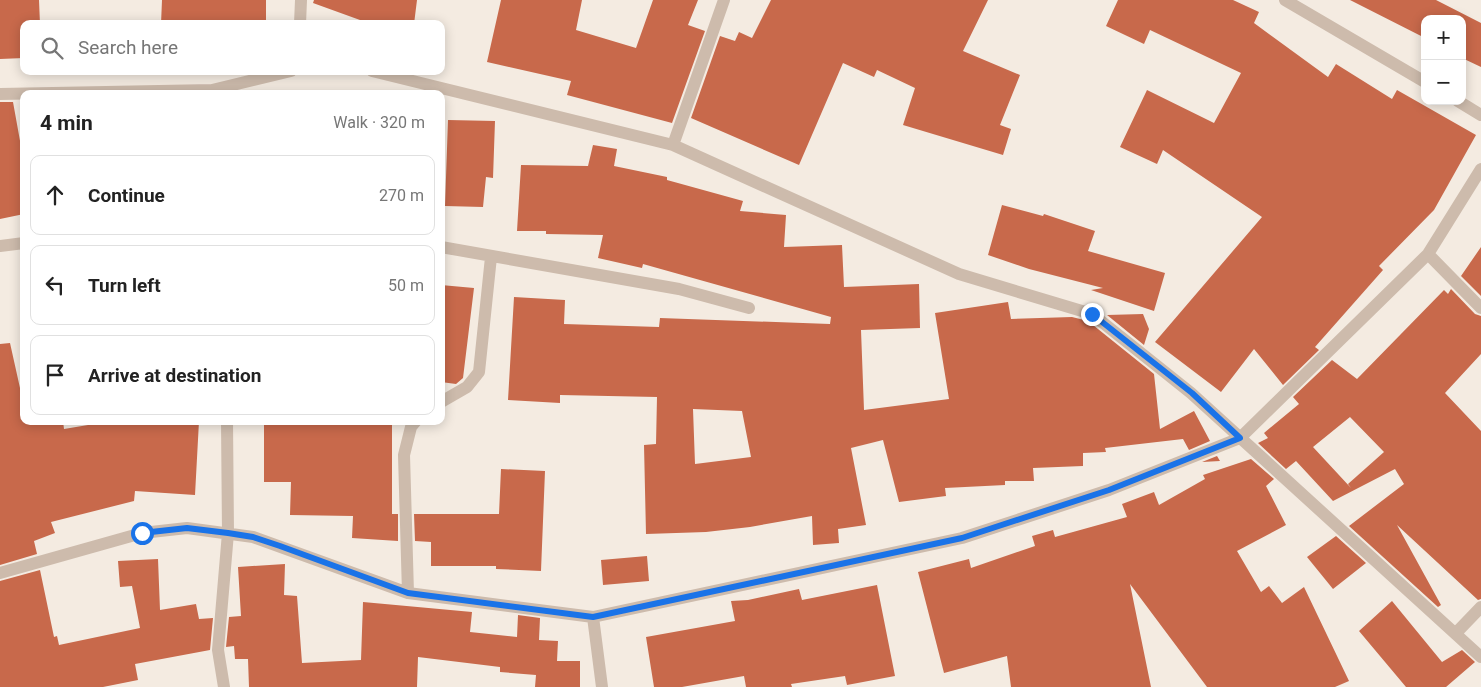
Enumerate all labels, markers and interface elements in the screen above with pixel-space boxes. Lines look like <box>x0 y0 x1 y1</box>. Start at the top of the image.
map controls <box>1421 15 1466 105</box>
button: + <box>1421 15 1466 60</box>
search box <box>20 20 445 75</box>
icon: search <box>38 34 66 62</box>
text: Search here <box>78 36 178 59</box>
button: − <box>1421 60 1466 105</box>
text: 4 min <box>40 111 93 135</box>
text: Walk · 320 m <box>333 113 425 132</box>
icon: ahead <box>41 181 69 209</box>
text: Continue <box>88 184 165 207</box>
text: 270 m <box>379 186 424 205</box>
icon: left <box>41 271 69 299</box>
text: Turn left <box>88 274 161 297</box>
text: 50 m <box>388 276 424 295</box>
route end <box>1081 303 1104 326</box>
icon: arrive <box>41 361 69 389</box>
text: Arrive at destination <box>88 364 261 387</box>
route start <box>131 522 154 545</box>

